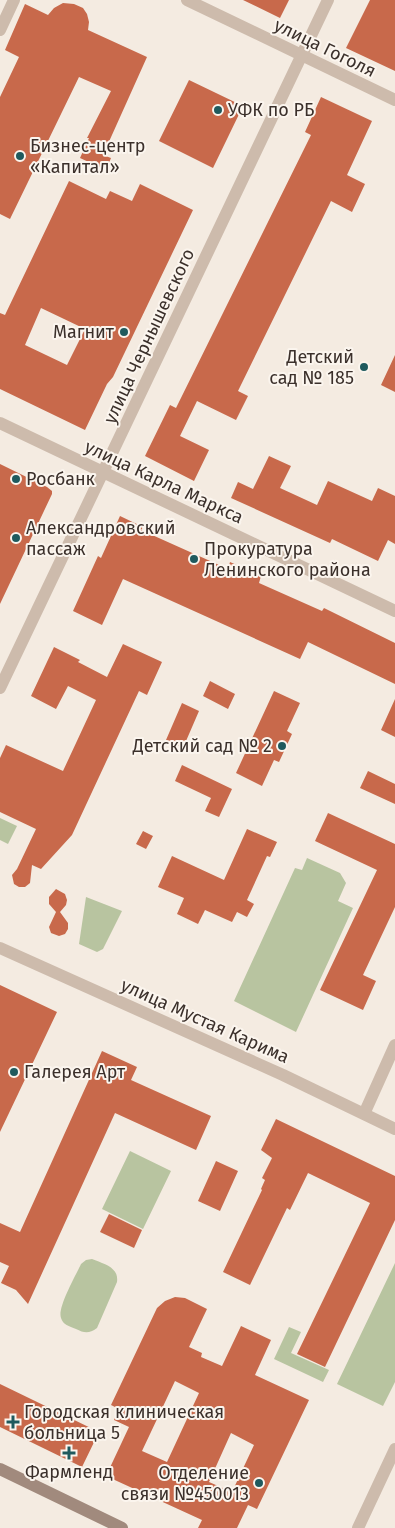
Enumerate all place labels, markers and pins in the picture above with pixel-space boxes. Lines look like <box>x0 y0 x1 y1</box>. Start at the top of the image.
place label: УФК по РБ <box>228 99 314 121</box>
marker: УФК по РБ <box>212 104 224 116</box>
place label: Бизнес-центр «Капитал» <box>30 135 145 178</box>
marker: Бизнес-центр «Капитал» <box>14 150 26 162</box>
place label: Магнит <box>53 321 115 343</box>
marker: Магнит <box>118 326 130 338</box>
place label: Детский сад № 185 <box>269 346 354 389</box>
marker: Детский сад № 185 <box>358 361 370 373</box>
place label: Росбанк <box>26 468 96 490</box>
marker: Росбанк <box>10 473 22 485</box>
place label: Александровский пассаж <box>26 517 175 560</box>
marker: Александровский пассаж <box>10 532 22 544</box>
place label: Прокуратура Ленинского района <box>204 538 371 581</box>
marker: Прокуратура Ленинского района <box>188 553 200 565</box>
place label: Детский сад № 2 <box>132 735 272 757</box>
marker: Детский сад № 2 <box>276 740 288 752</box>
place label: Галерея Арт <box>24 1061 126 1083</box>
marker: Галерея Арт <box>8 1066 20 1078</box>
place label: Городская клиническая больница 5 <box>24 1401 224 1444</box>
marker: Городская клиническая больница 5 <box>6 1415 20 1429</box>
marker: Фармленд <box>63 1447 75 1459</box>
place label: Фармленд <box>25 1461 113 1483</box>
place label: Отделение связи №450013 <box>121 1462 249 1505</box>
marker: Отделение связи №450013 <box>253 1477 265 1489</box>

